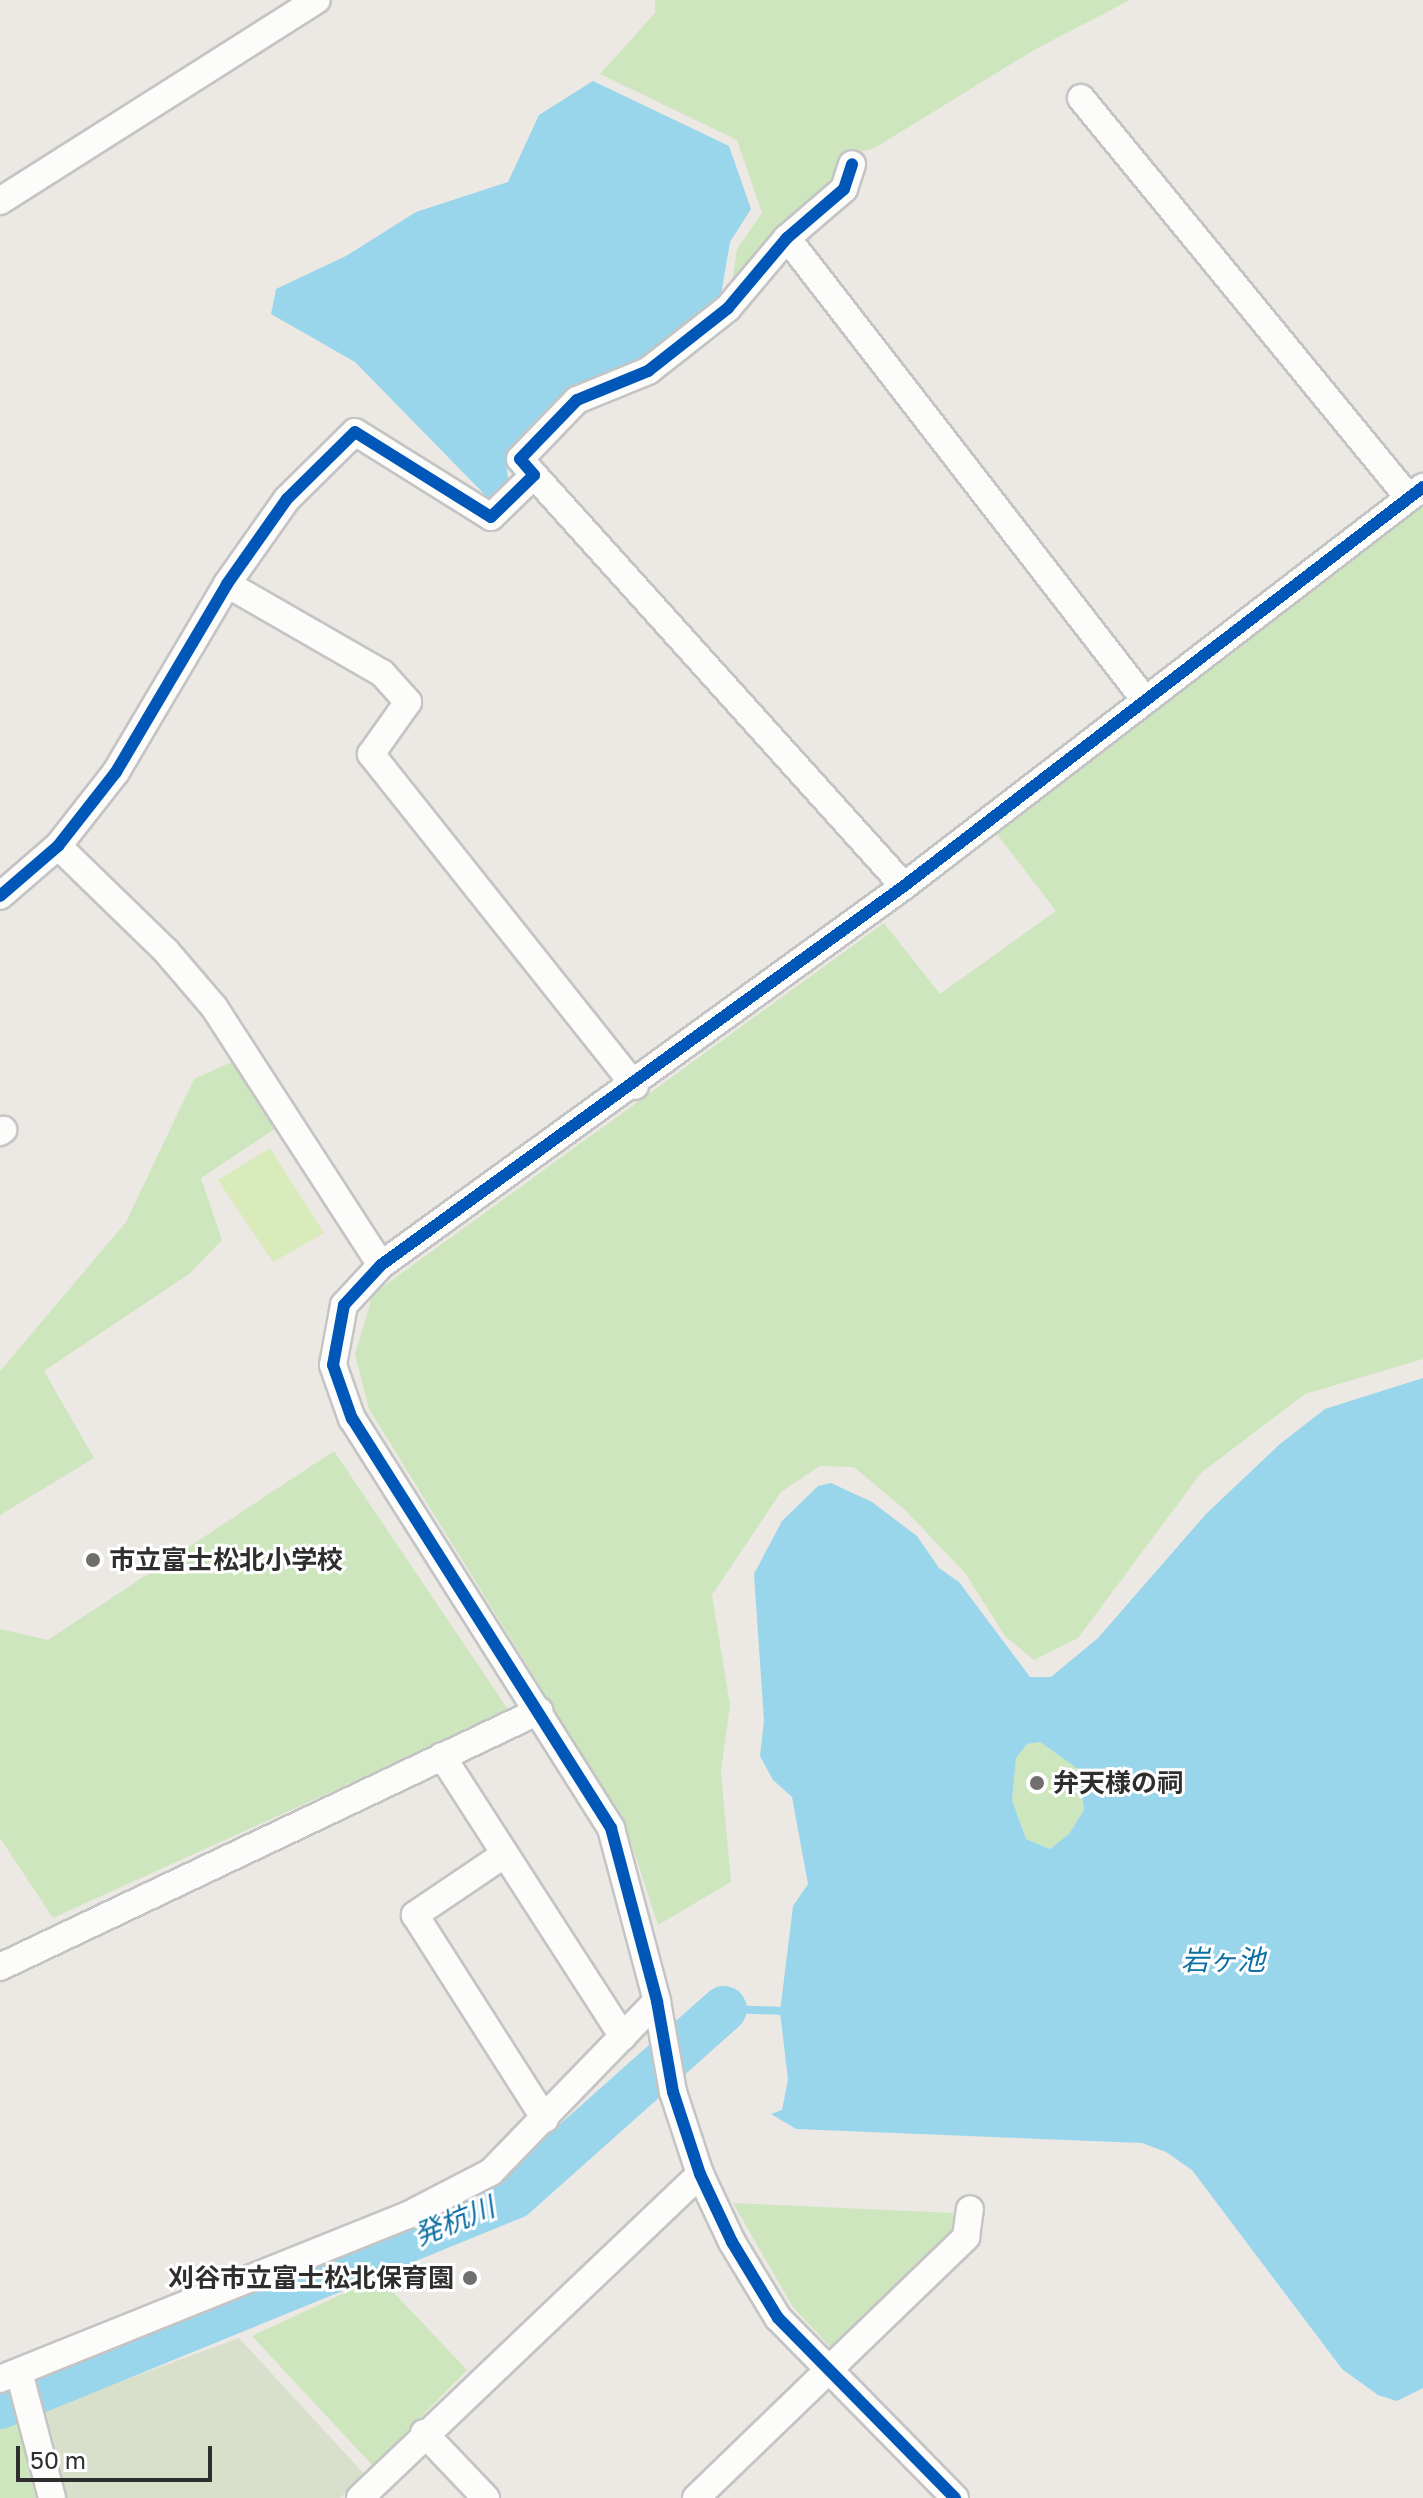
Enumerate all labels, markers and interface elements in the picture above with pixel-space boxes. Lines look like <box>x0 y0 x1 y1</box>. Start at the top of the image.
place label: 市立富士松北小学校 <box>109 1544 343 1576</box>
marker: 市立富士松北小学校 <box>84 1551 102 1569</box>
place label: 弁天様の祠 <box>1053 1767 1183 1799</box>
marker: 弁天様の祠 <box>1028 1774 1046 1792</box>
water label: 岩ヶ池 <box>1181 1943 1265 1977</box>
water label: 発杭川 <box>409 2190 499 2252</box>
place label: 刈谷市立富士松北保育園 <box>168 2262 454 2294</box>
marker: 刈谷市立富士松北保育園 <box>461 2269 479 2287</box>
scale bar <box>20 2430 216 2480</box>
text: 50 m <box>30 2445 86 2474</box>

